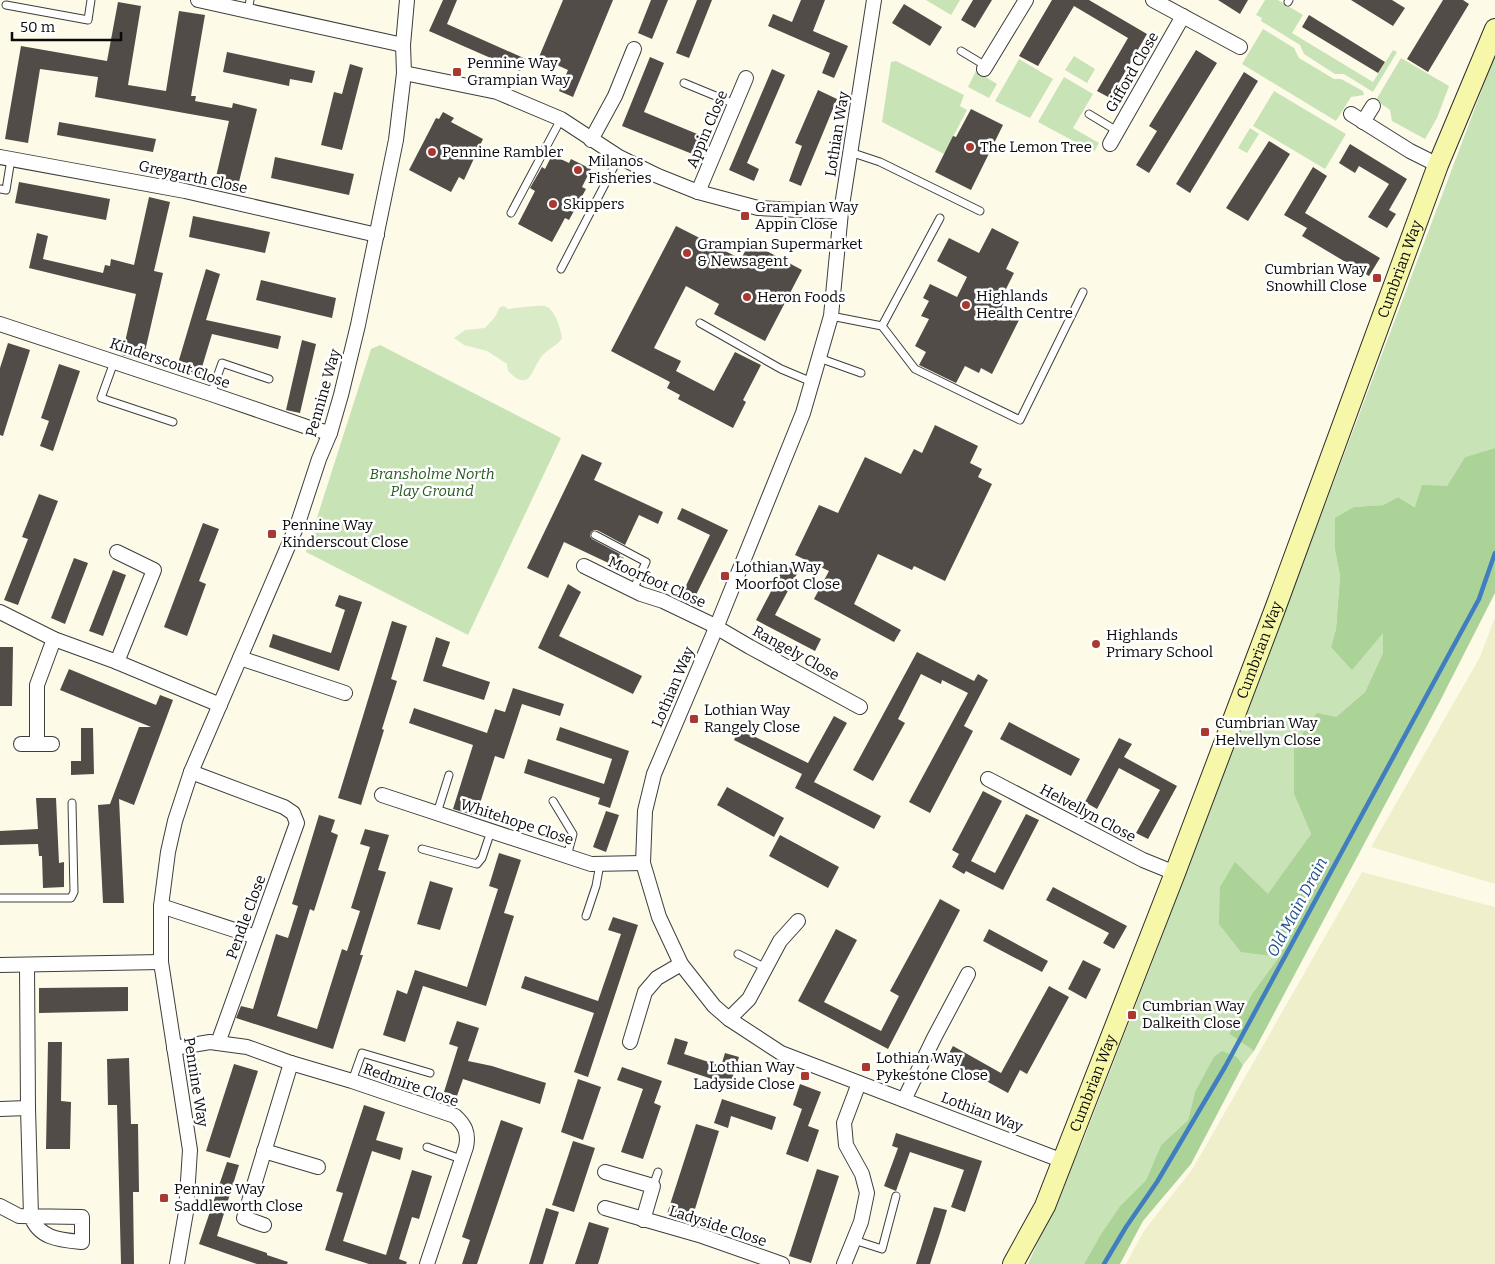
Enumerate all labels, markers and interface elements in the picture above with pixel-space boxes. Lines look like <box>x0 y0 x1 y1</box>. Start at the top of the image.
scale bar <box>12 10 121 42</box>
text: 50 m <box>20 18 56 36</box>
street label: Gifford Close <box>1102 29 1162 115</box>
place label: Pennine Way Grampian Way <box>467 54 571 89</box>
marker: Pennine Way Grampian Way <box>451 66 463 78</box>
street label: Appin Close <box>683 87 731 171</box>
street label: Lothian Way <box>821 90 853 178</box>
place label: The Lemon Tree <box>980 138 1092 156</box>
marker: The Lemon Tree <box>964 141 976 153</box>
place label: Pennine Rambler <box>442 143 563 161</box>
marker: Pennine Rambler <box>426 146 438 158</box>
place label: Milanos Fisheries <box>588 152 652 187</box>
street label: Greygarth Close <box>137 157 249 197</box>
marker: Milanos Fisheries <box>572 164 584 176</box>
place label: Skippers <box>563 195 624 213</box>
marker: Skippers <box>547 198 559 210</box>
place label: Grampian Way Appin Close <box>755 198 859 233</box>
marker: Grampian Way Appin Close <box>739 210 751 222</box>
street label: Cumbrian Way <box>1374 218 1426 321</box>
place label: Grampian Supermarket & Newsagent <box>697 235 863 270</box>
marker: Grampian Supermarket & Newsagent <box>681 247 693 259</box>
place label: Cumbrian Way Snowhill Close <box>1264 260 1367 295</box>
marker: Cumbrian Way Snowhill Close <box>1371 272 1383 284</box>
place label: Highlands Health Centre <box>976 287 1073 322</box>
place label: Heron Foods <box>757 288 845 306</box>
marker: Heron Foods <box>741 291 753 303</box>
marker: Highlands Health Centre <box>960 299 972 311</box>
street label: Kinderscout Close <box>107 334 233 392</box>
street label: Pennine Way <box>302 347 344 439</box>
park label: Bransholme North Play Ground <box>369 465 495 500</box>
place label: Pennine Way Kinderscout Close <box>282 516 408 551</box>
marker: Pennine Way Kinderscout Close <box>266 528 278 540</box>
street label: Moorfoot Close <box>605 552 709 612</box>
place label: Lothian Way Moorfoot Close <box>735 558 840 593</box>
marker: Lothian Way Moorfoot Close <box>719 570 731 582</box>
street label: Cumbrian Way <box>1233 599 1286 701</box>
street label: Rangely Close <box>750 622 842 684</box>
place label: Highlands Primary School <box>1106 626 1213 661</box>
marker: Highlands Primary School <box>1090 638 1102 650</box>
street label: Lothian Way <box>648 644 698 730</box>
place label: Lothian Way Rangely Close <box>704 701 800 736</box>
marker: Lothian Way Rangely Close <box>688 713 700 725</box>
place label: Cumbrian Way Helvellyn Close <box>1215 714 1321 749</box>
marker: Cumbrian Way Helvellyn Close <box>1199 726 1211 738</box>
street label: Helvellyn Close <box>1037 780 1139 846</box>
street label: Whitehope Close <box>458 795 576 849</box>
water label: Old Main Drain <box>1263 854 1331 960</box>
street label: Pendle Close <box>222 872 270 962</box>
place label: Cumbrian Way Dalkeith Close <box>1142 997 1245 1032</box>
marker: Cumbrian Way Dalkeith Close <box>1126 1009 1138 1021</box>
street label: Cumbrian Way <box>1066 1032 1120 1134</box>
street label: Pennine Way <box>180 1036 212 1128</box>
place label: Lothian Way Pykestone Close <box>876 1049 988 1084</box>
place label: Lothian Way Ladyside Close <box>693 1058 795 1093</box>
street label: Redmire Close <box>361 1059 461 1111</box>
marker: Lothian Way Pykestone Close <box>860 1061 872 1073</box>
marker: Lothian Way Ladyside Close <box>799 1070 811 1082</box>
street label: Lothian Way <box>939 1088 1025 1136</box>
place label: Pennine Way Saddleworth Close <box>174 1180 303 1215</box>
marker: Pennine Way Saddleworth Close <box>158 1192 170 1204</box>
street label: Ladyside Close <box>667 1202 769 1250</box>

